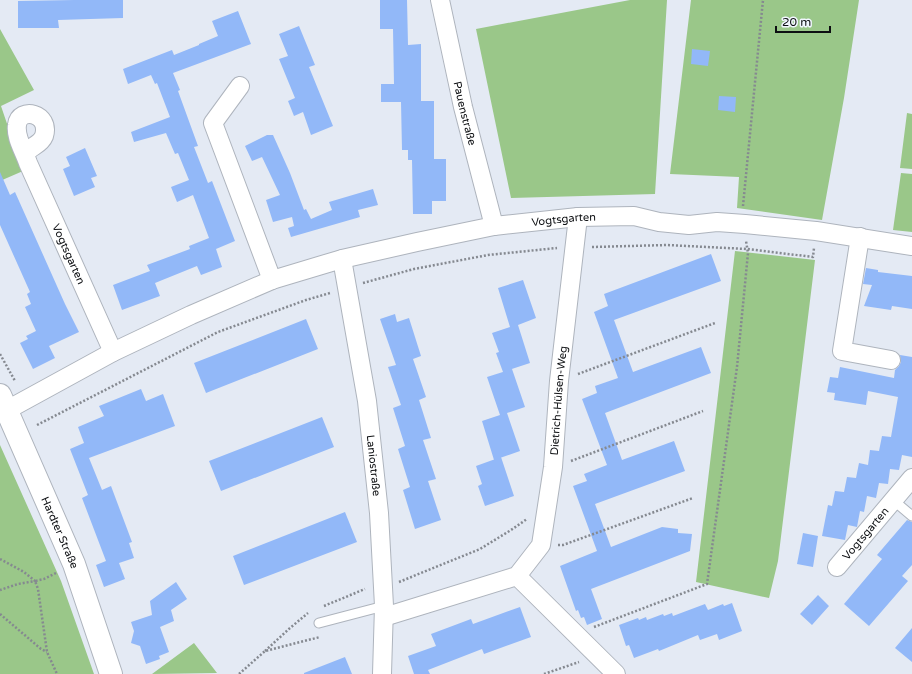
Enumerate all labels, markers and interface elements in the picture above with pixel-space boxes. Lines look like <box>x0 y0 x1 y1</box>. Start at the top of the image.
scale bar <box>776 8 830 34</box>
text: 20 m <box>782 15 811 29</box>
street label: Pauenstraße <box>451 80 479 147</box>
street label: Vogtsgarten <box>531 211 596 229</box>
street label: Vogtsgarten <box>49 222 88 286</box>
street label: Dietrich-Hülsen-Weg <box>548 345 570 456</box>
street label: Laniostraße <box>364 434 383 497</box>
street label: Hardter Straße <box>38 495 81 570</box>
street label: Vogtsgarten <box>840 505 892 563</box>

